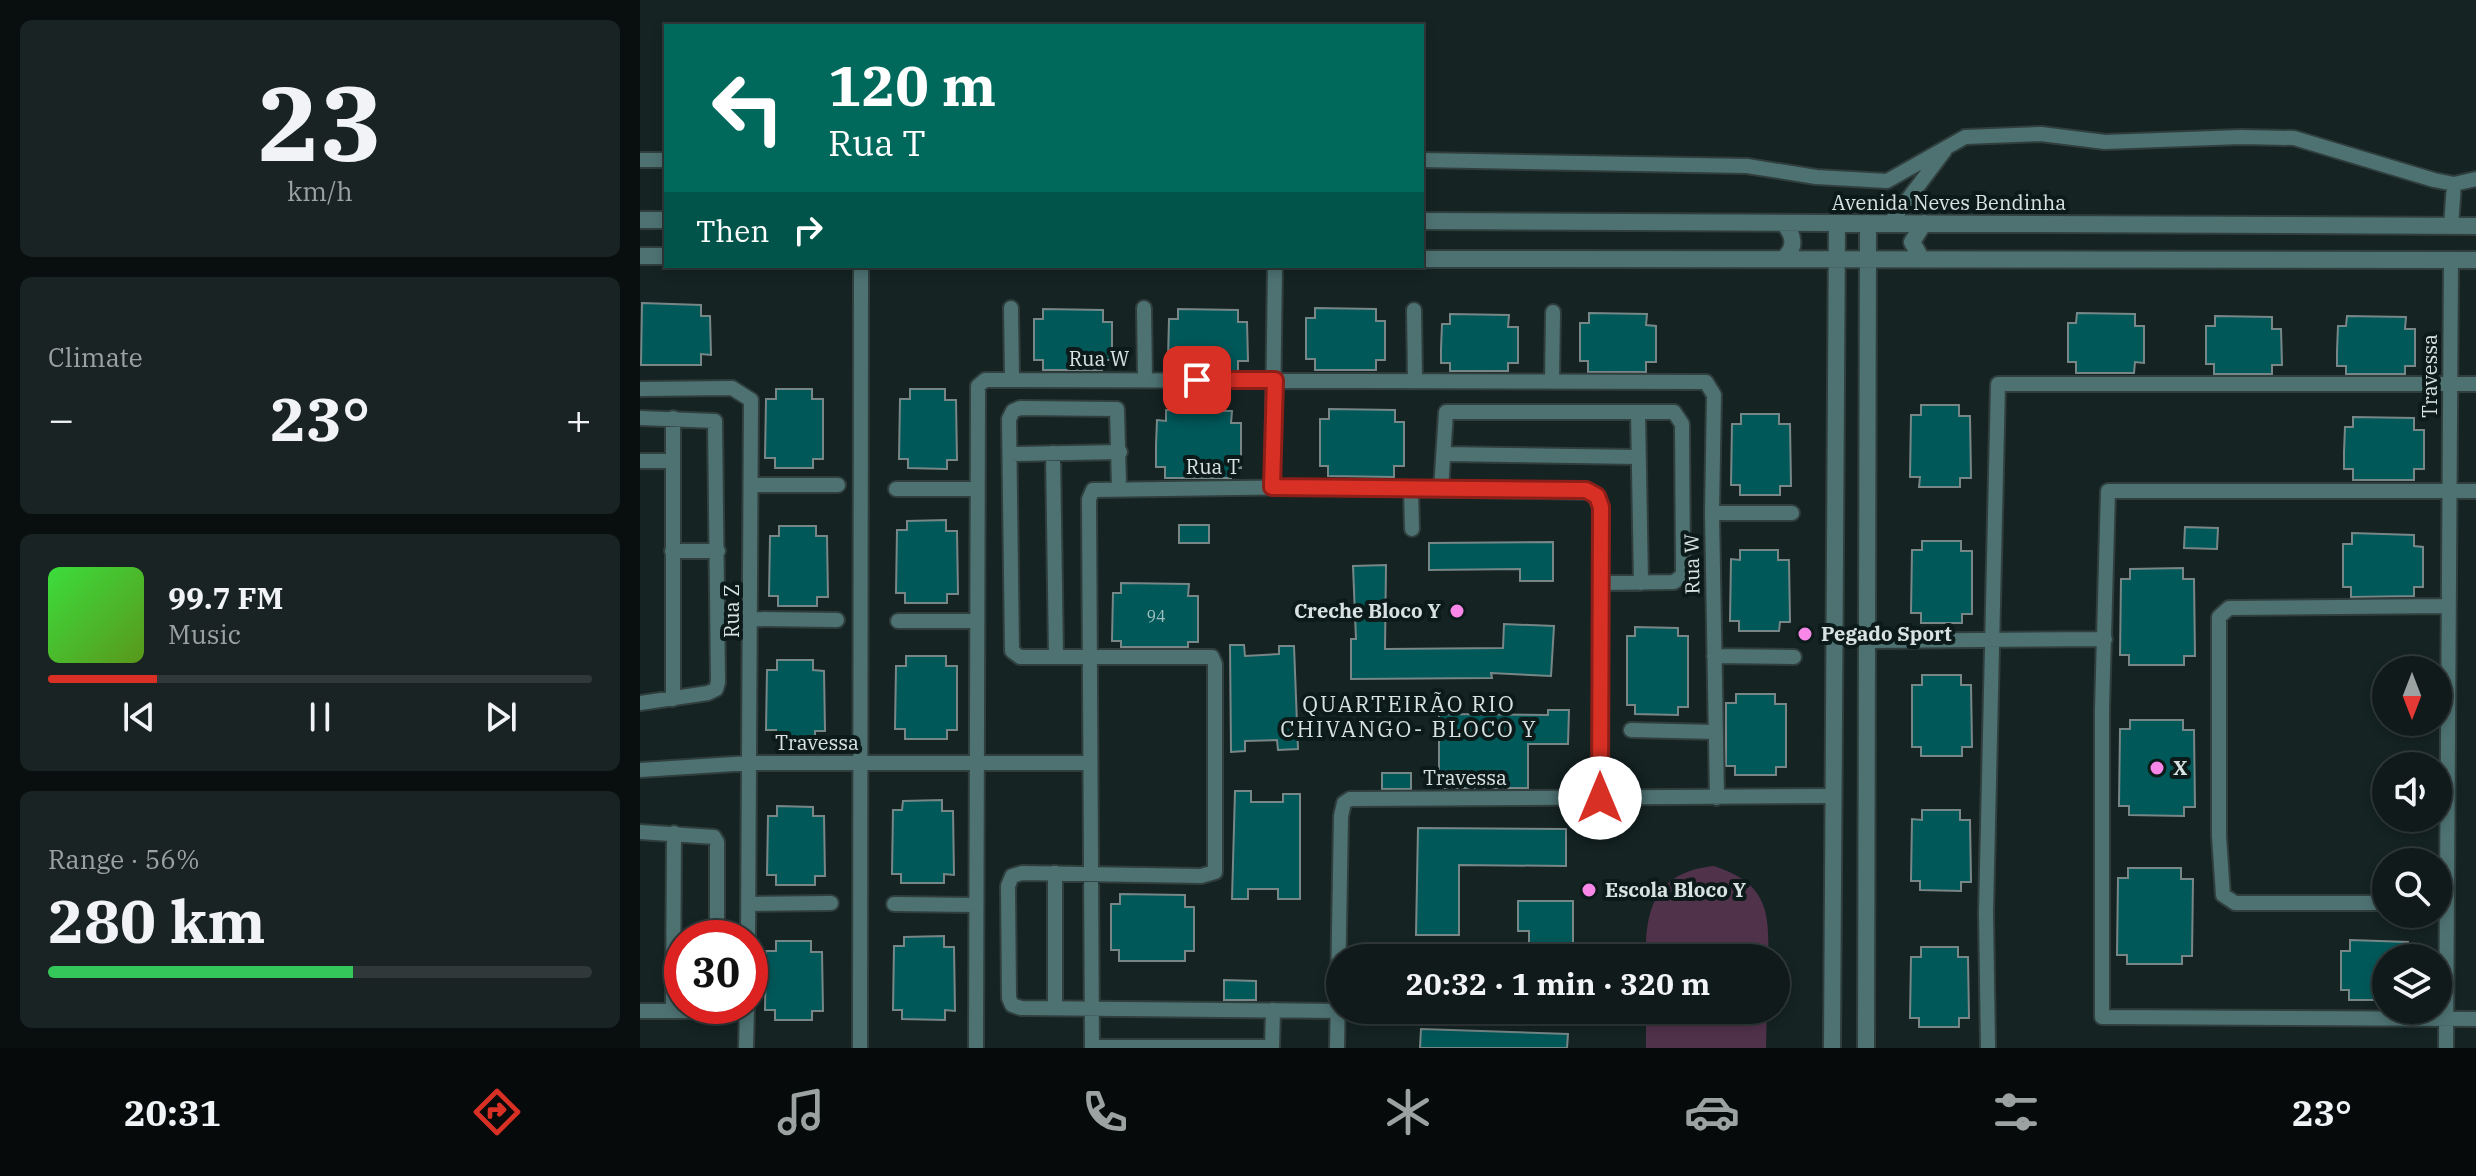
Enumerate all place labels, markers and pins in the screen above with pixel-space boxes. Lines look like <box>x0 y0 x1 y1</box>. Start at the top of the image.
pin <box>1163 346 1231 414</box>
place label: Creche Bloco Y <box>1294 597 1441 624</box>
marker: Creche Bloco Y <box>1448 602 1466 620</box>
place label: Pegado Sport <box>1821 620 1952 647</box>
marker: Pegado Sport <box>1796 625 1814 643</box>
place label: X <box>2173 754 2188 781</box>
marker: X <box>2148 759 2166 777</box>
place label: Escola Bloco Y <box>1605 876 1746 903</box>
marker: Escola Bloco Y <box>1580 881 1598 899</box>

